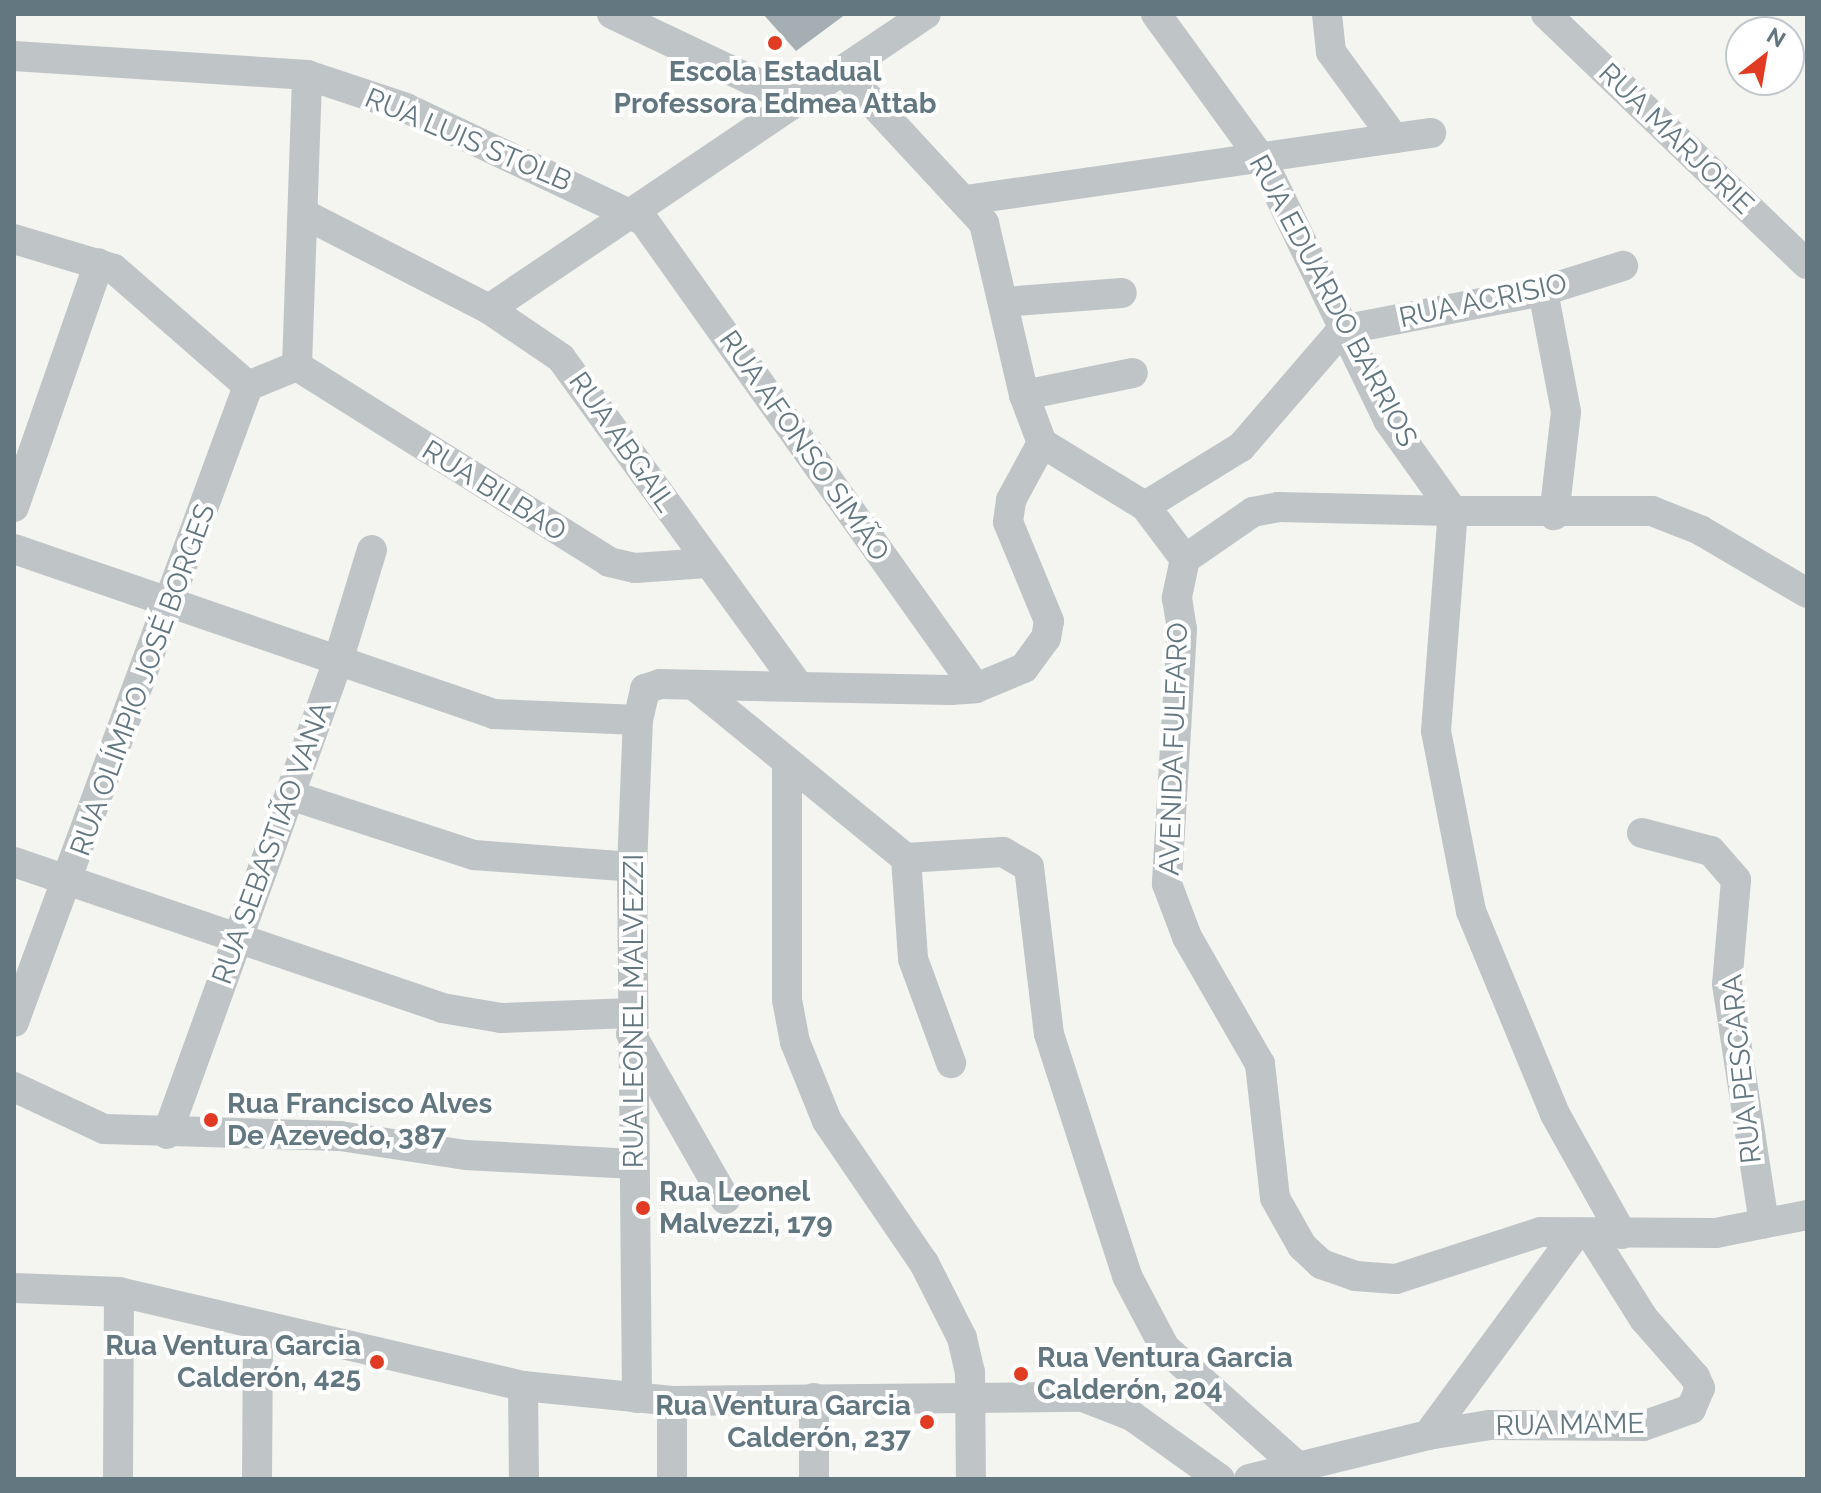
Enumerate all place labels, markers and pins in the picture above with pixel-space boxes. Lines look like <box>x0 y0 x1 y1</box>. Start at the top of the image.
marker: Escola Estadual Professora Edmea Attab <box>766 34 784 52</box>
place label: Escola Estadual Professora Edmea Attab <box>613 55 937 121</box>
place label: Rua Francisco Alves De Azevedo, 387 <box>227 1087 493 1153</box>
marker: Rua Francisco Alves De Azevedo, 387 <box>202 1111 220 1129</box>
place label: Rua Leonel Malvezzi, 179 <box>659 1175 833 1241</box>
marker: Rua Leonel Malvezzi, 179 <box>634 1199 652 1217</box>
place label: Rua Ventura Garcia Calderón, 425 <box>104 1329 361 1395</box>
place label: Rua Ventura Garcia Calderón, 204 <box>1037 1341 1294 1407</box>
marker: Rua Ventura Garcia Calderón, 425 <box>368 1353 386 1371</box>
marker: Rua Ventura Garcia Calderón, 204 <box>1012 1365 1030 1383</box>
place label: Rua Ventura Garcia Calderón, 237 <box>654 1389 911 1455</box>
marker: Rua Ventura Garcia Calderón, 237 <box>918 1413 936 1431</box>

